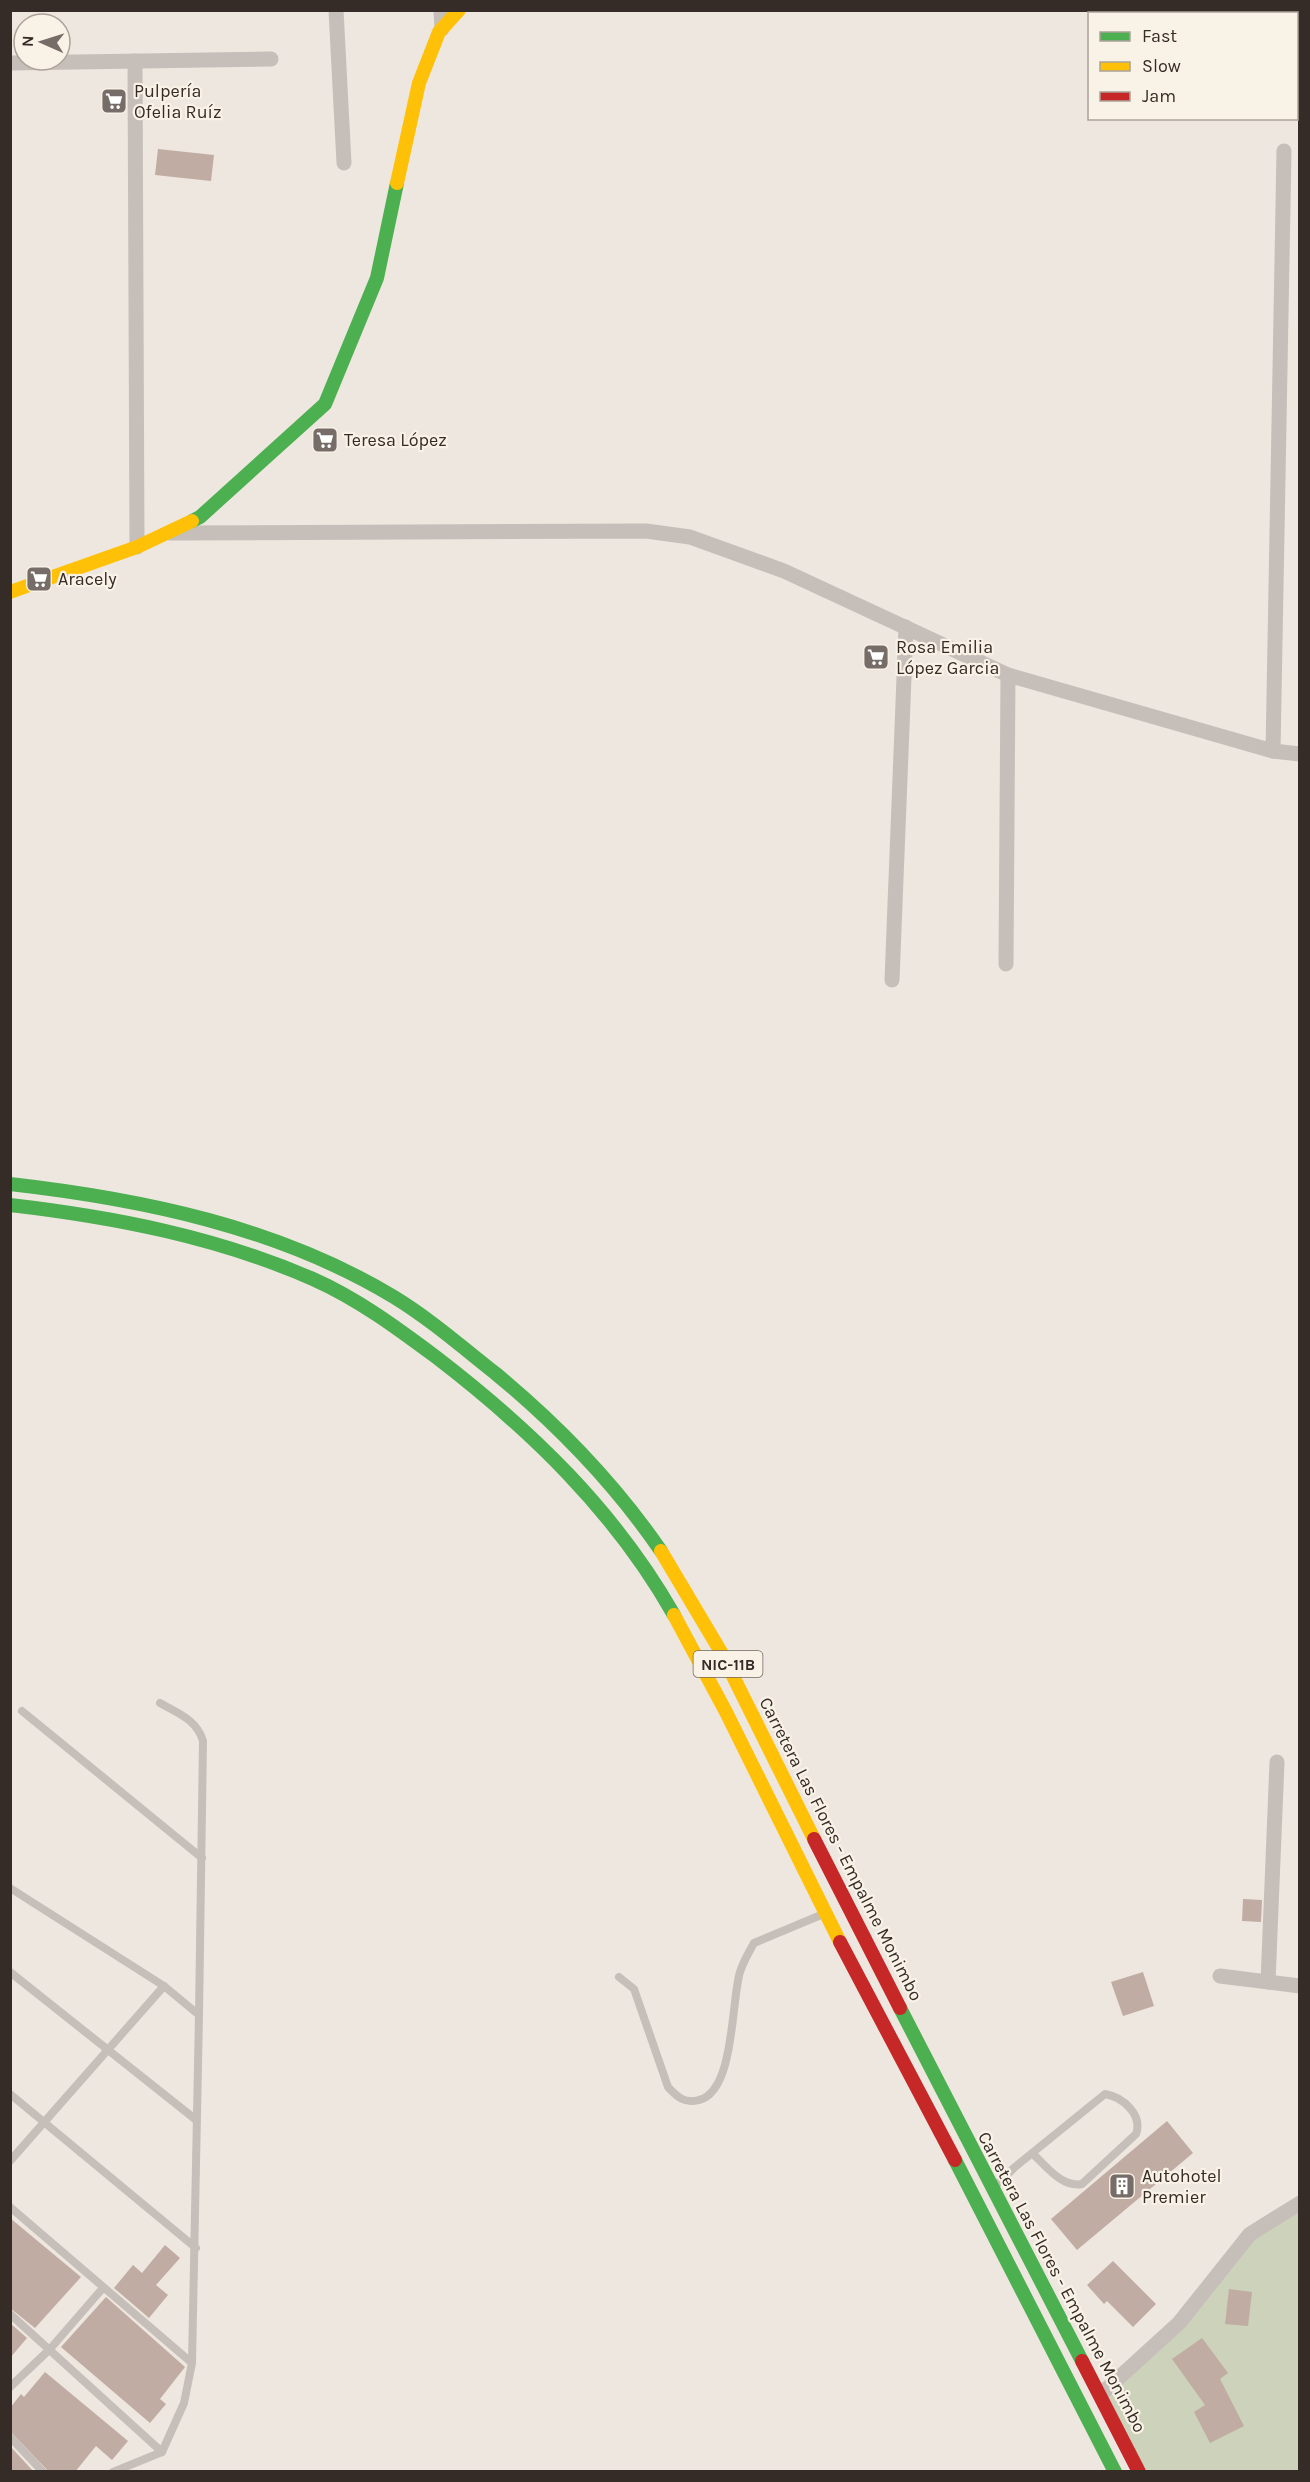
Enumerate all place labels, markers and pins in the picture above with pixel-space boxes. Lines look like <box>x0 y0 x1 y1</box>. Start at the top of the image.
place label: Pulpería Ofelia Ruíz <box>134 80 221 123</box>
supermarket icon: Pulpería Ofelia Ruíz <box>99 86 129 116</box>
supermarket icon: Teresa López <box>310 425 340 455</box>
place label: Teresa López <box>344 429 447 451</box>
supermarket icon: Aracely <box>24 564 54 594</box>
place label: Aracely <box>58 568 117 590</box>
place label: Rosa Emilia López Garcia <box>896 636 999 679</box>
supermarket icon: Rosa Emilia López Garcia <box>861 642 891 672</box>
place label: Autohotel Premier <box>1142 2165 1222 2208</box>
building icon: Autohotel Premier <box>1107 2171 1137 2201</box>

